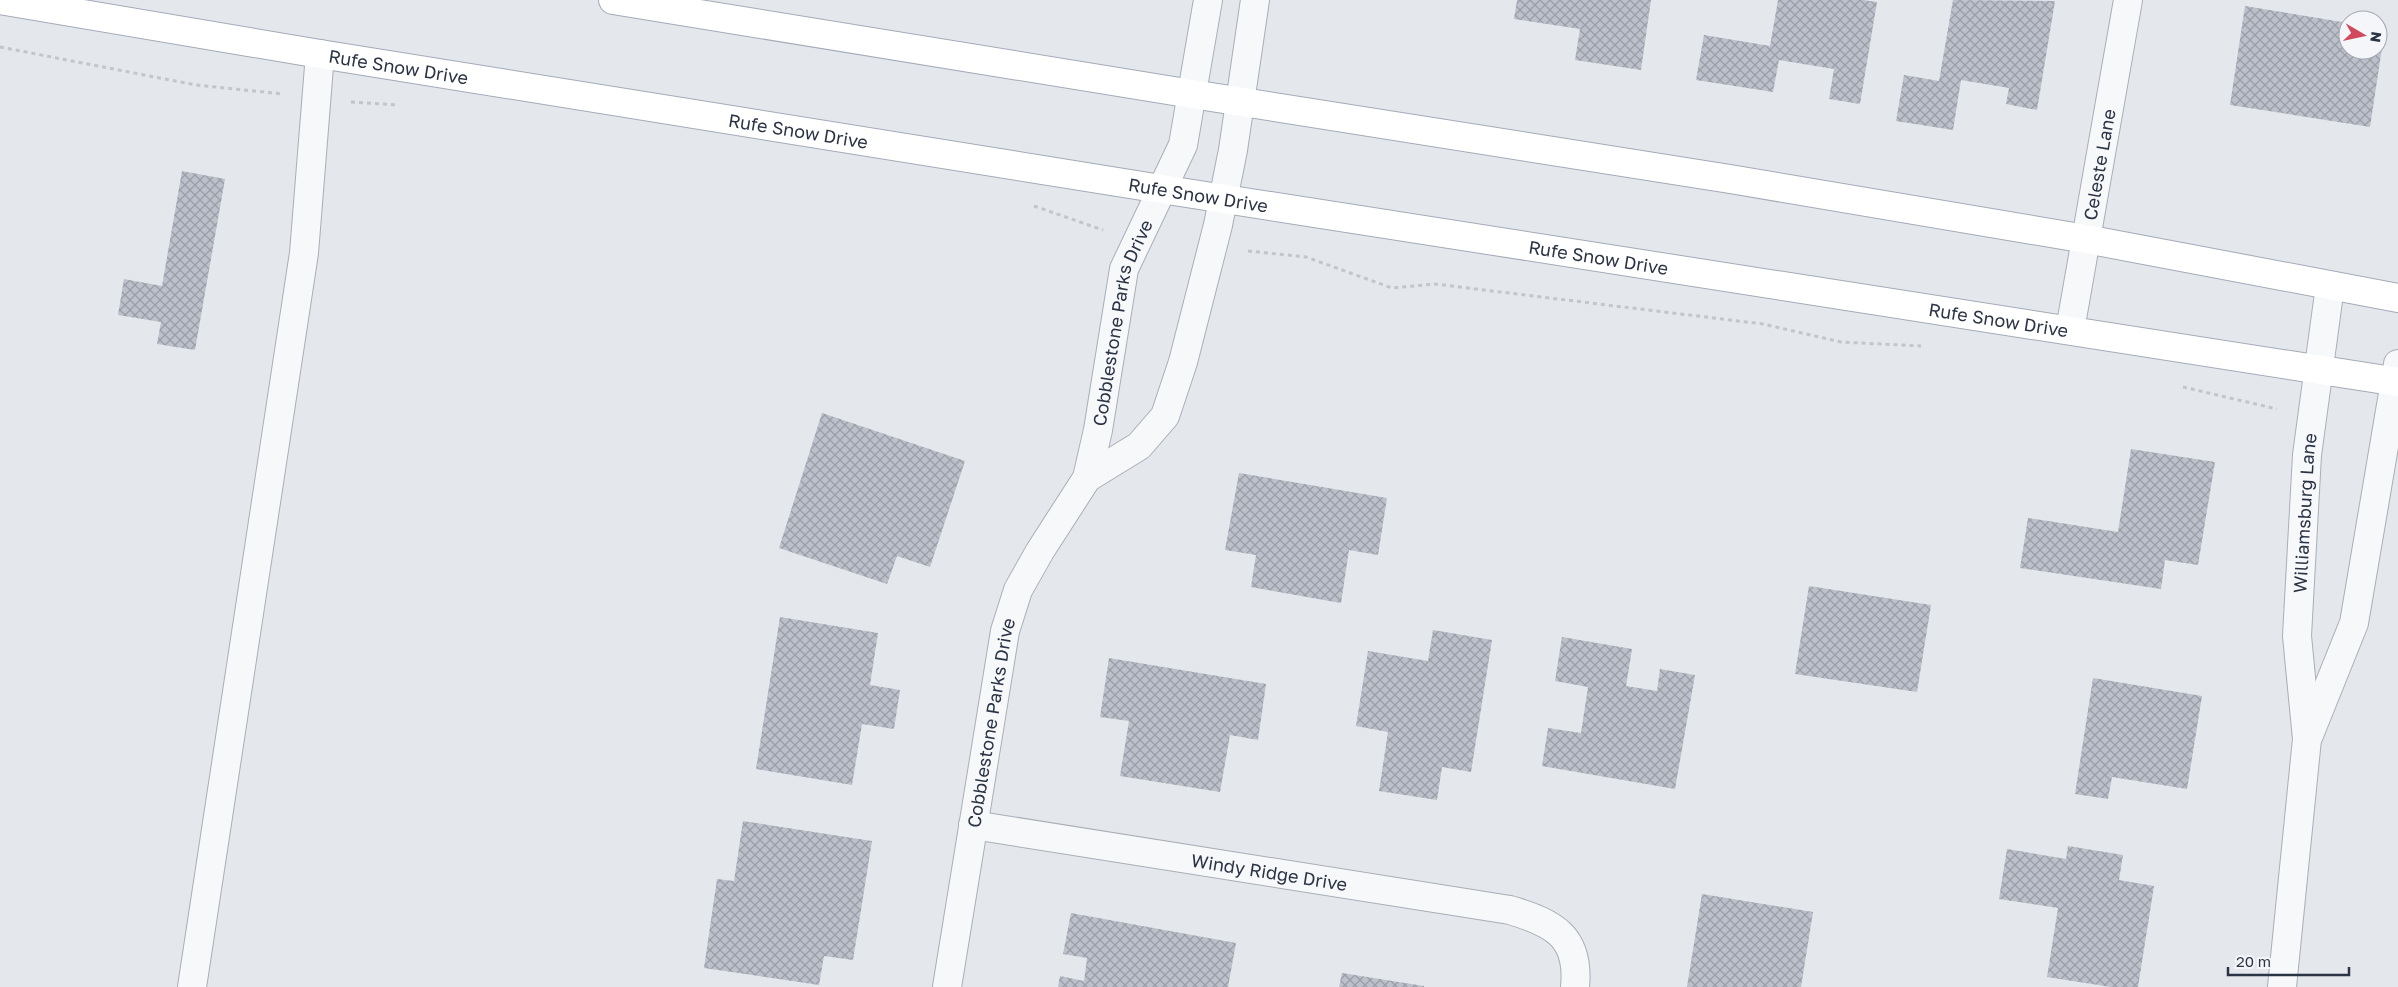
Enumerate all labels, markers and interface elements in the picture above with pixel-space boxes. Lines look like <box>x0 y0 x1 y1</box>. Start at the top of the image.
north arrow <box>2338 10 2388 60</box>
text: N <box>2367 31 2386 44</box>
street label: Rufe Snow Drive <box>327 45 470 89</box>
street label: Celeste Lane <box>2079 107 2120 222</box>
street label: Rufe Snow Drive <box>727 109 870 153</box>
street label: Rufe Snow Drive <box>1127 173 1270 217</box>
street label: Cobblestone Parks Drive <box>1088 216 1157 428</box>
street label: Rufe Snow Drive <box>1527 236 1670 279</box>
street label: Rufe Snow Drive <box>1927 298 2070 341</box>
street label: Williamsburg Lane <box>2288 431 2321 594</box>
street label: Cobblestone Parks Drive <box>962 615 1020 829</box>
street label: Windy Ridge Drive <box>1190 849 1349 895</box>
scale bar <box>2228 944 2349 976</box>
text: 20 m <box>2236 952 2271 970</box>

